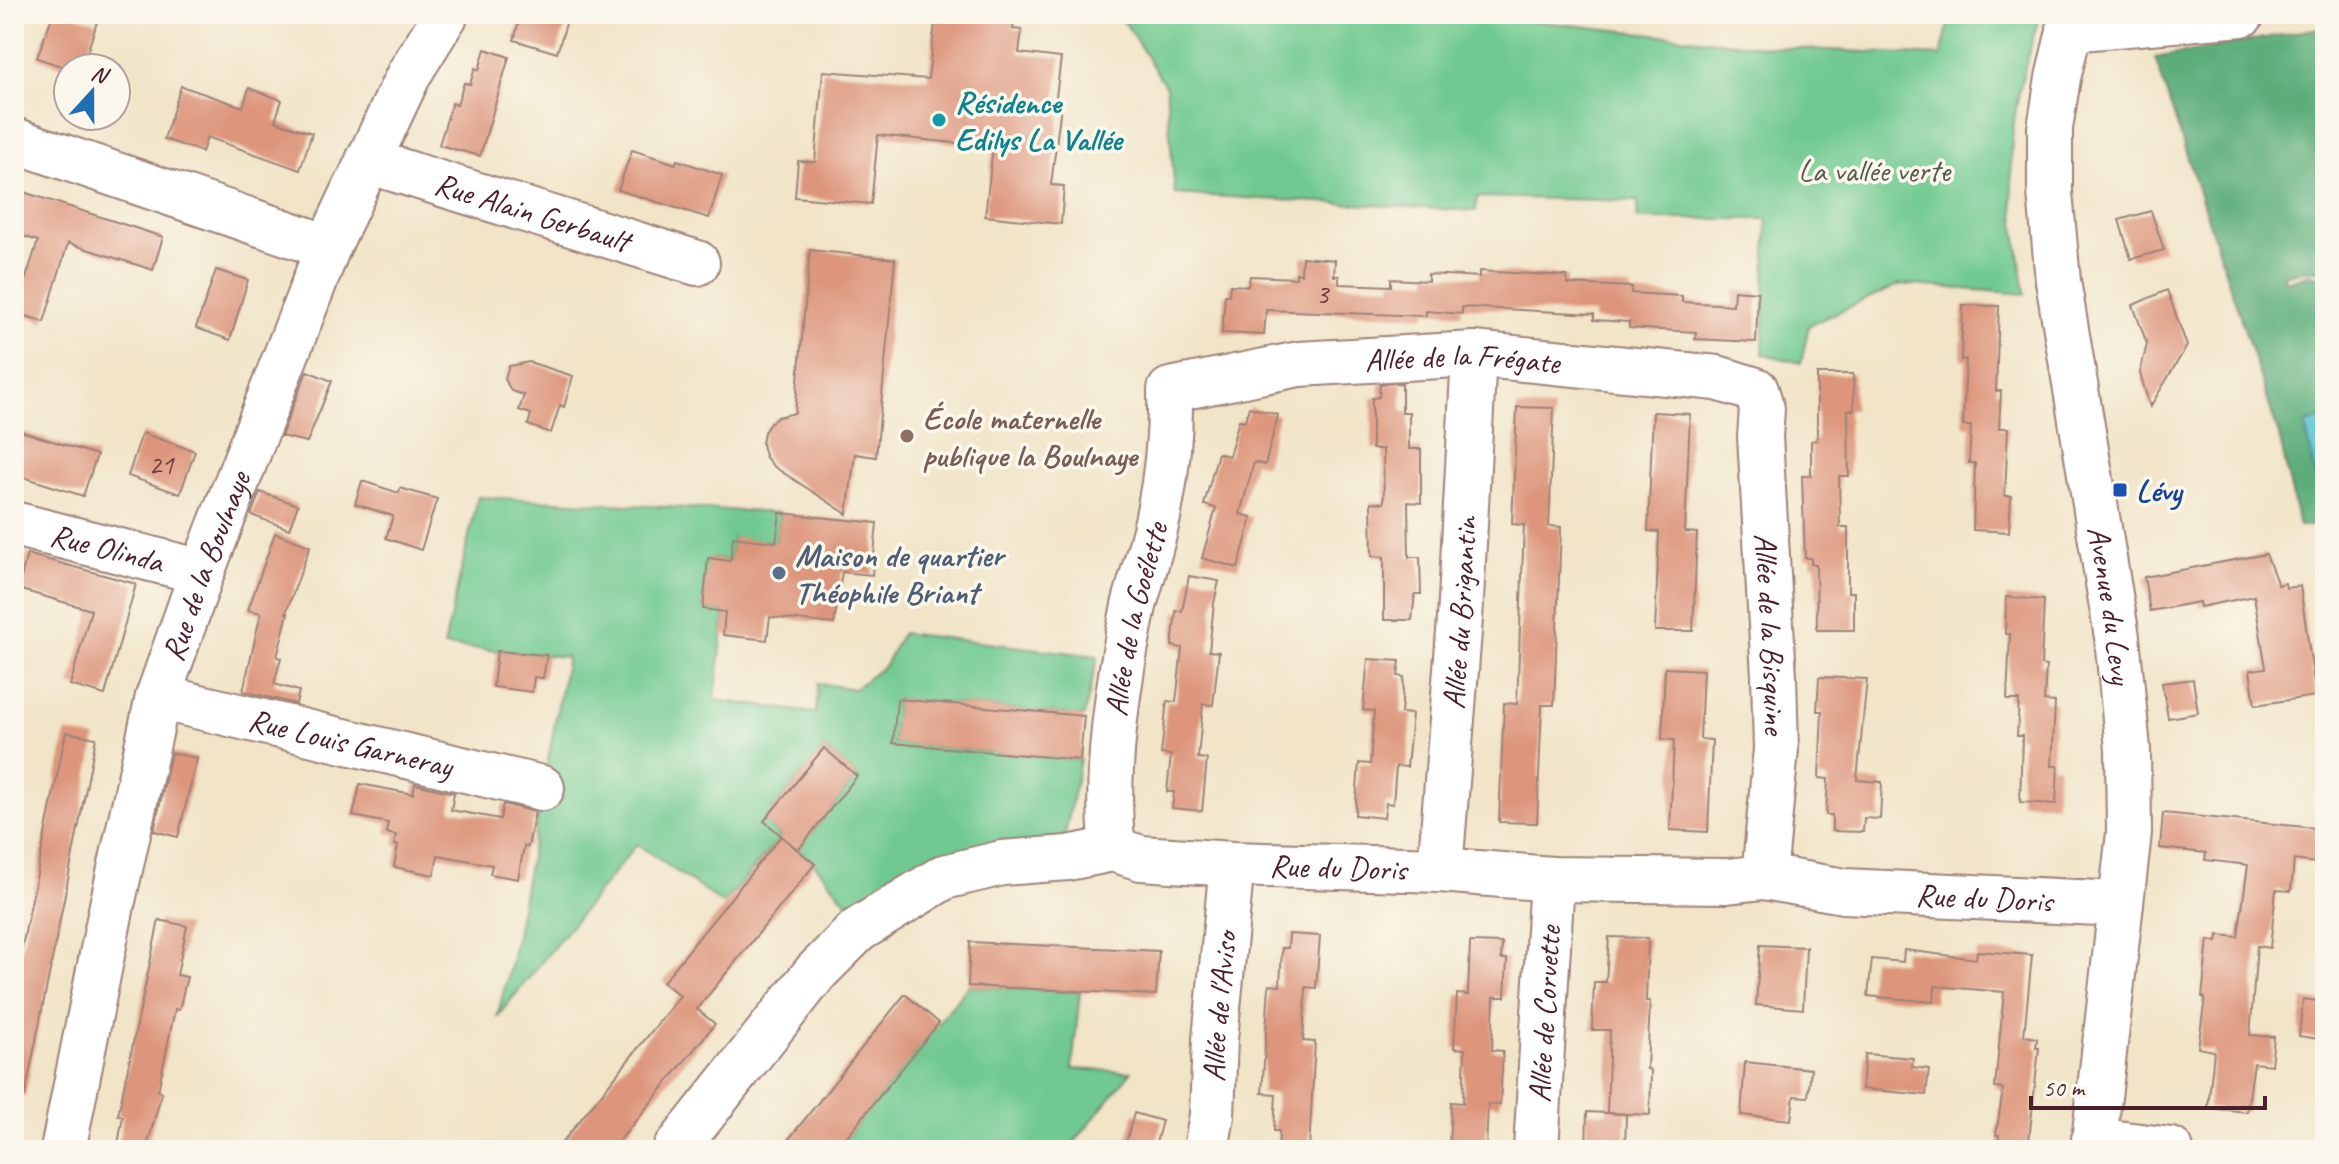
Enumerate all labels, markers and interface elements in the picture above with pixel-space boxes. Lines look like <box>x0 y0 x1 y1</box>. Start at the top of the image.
north arrow <box>52 52 132 132</box>
text: N <box>87 59 113 91</box>
place label: Résidence Edilys La Vallée <box>955 82 1125 160</box>
marker: Résidence Edilys La Vallée <box>930 111 948 129</box>
park label: La vallée verte <box>1798 150 1952 191</box>
street label: Rue Alain Gerbault <box>430 163 639 263</box>
house number: 3 <box>1316 276 1331 311</box>
street label: Allée de la Frégate <box>1364 334 1564 384</box>
place label: École maternelle publique la Boulnaye <box>923 398 1139 476</box>
marker: École maternelle publique la Boulnaye <box>898 427 916 445</box>
house number: 21 <box>148 447 175 482</box>
street label: Rue de la Boulnaye <box>152 463 261 667</box>
place label: Lévy <box>2136 470 2185 511</box>
marker: Lévy <box>2111 481 2129 499</box>
street label: Rue Olinda <box>46 514 170 583</box>
street label: Allée du Brigantin <box>1433 514 1486 710</box>
street label: Allée de la Goélette <box>1096 516 1178 718</box>
street label: Avenue du Levy <box>2078 523 2142 688</box>
street label: Allée de la Bisquine <box>1745 532 1796 737</box>
place label: Maison de quartier Théophile Briant <box>795 535 1007 613</box>
marker: Maison de quartier Théophile Briant <box>770 564 788 582</box>
street label: Rue Louis Garneray <box>244 699 459 788</box>
street label: Rue du Doris <box>1269 845 1410 890</box>
street label: Rue du Doris <box>1915 874 2057 922</box>
street label: Allée de Corvette <box>1519 922 1570 1104</box>
street label: Allée de l'Aviso <box>1193 926 1247 1083</box>
scale bar <box>2031 1060 2265 1110</box>
text: 50 m <box>2043 1073 2086 1103</box>

